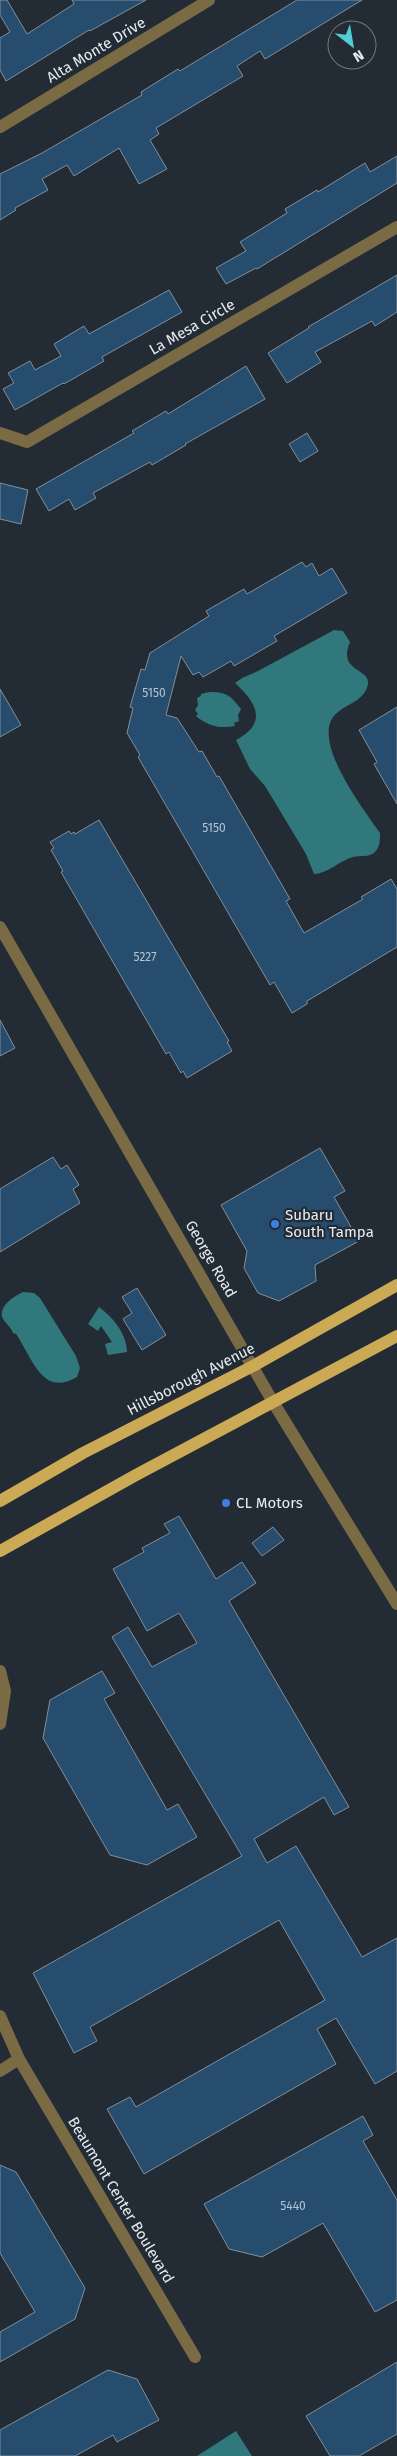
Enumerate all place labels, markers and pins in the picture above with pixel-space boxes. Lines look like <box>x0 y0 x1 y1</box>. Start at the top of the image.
place label: Subaru South Tampa <box>285 1206 374 1241</box>
marker: Subaru South Tampa <box>269 1218 281 1230</box>
place label: CL Motors <box>236 1494 303 1512</box>
marker: CL Motors <box>220 1497 232 1509</box>

